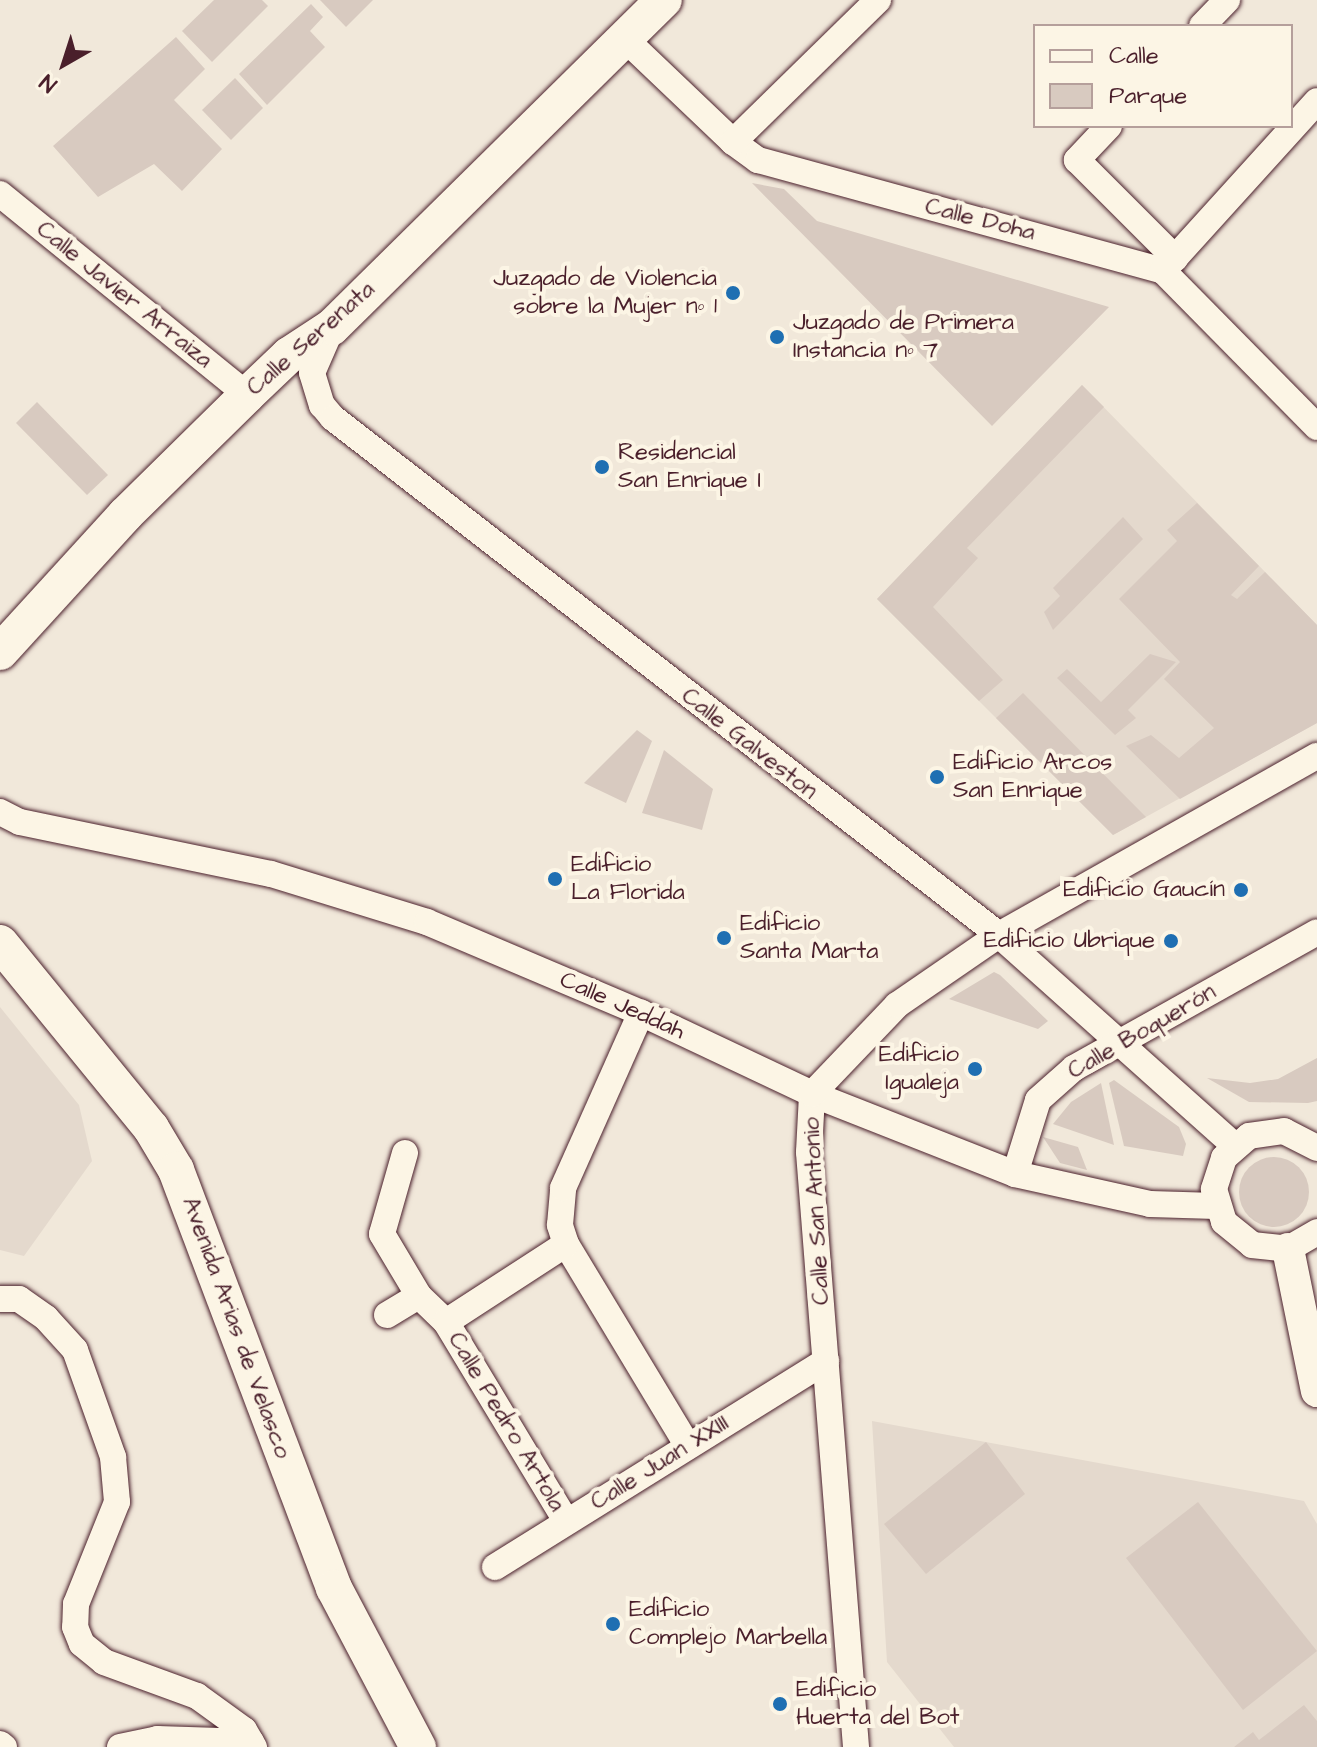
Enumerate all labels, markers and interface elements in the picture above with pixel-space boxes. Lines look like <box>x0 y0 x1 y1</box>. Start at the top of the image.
north arrow <box>24 24 104 104</box>
legend <box>1033 24 1293 128</box>
text: Calle <box>1109 39 1159 73</box>
text: N <box>33 67 64 99</box>
text: Parque <box>1109 79 1187 113</box>
street label: Calle Doha <box>922 192 1038 248</box>
street label: Calle Javier Arraiza <box>30 215 218 375</box>
place label: Juzgado de Violencia sobre la Mujer nº 1 <box>493 265 717 321</box>
street label: Calle Serenata <box>241 276 381 402</box>
marker: Juzgado de Violencia sobre la Mujer nº 1 <box>724 284 742 302</box>
place label: Juzgado de Primera Instancia nº 7 <box>793 309 1014 365</box>
marker: Juzgado de Primera Instancia nº 7 <box>768 328 786 346</box>
place label: Residencial San Enrique I <box>618 439 761 495</box>
marker: Residencial San Enrique I <box>593 458 611 476</box>
street label: Calle Galveston <box>675 682 823 806</box>
place label: Edificio Arcos San Enrique <box>953 749 1112 805</box>
marker: Edificio Arcos San Enrique <box>928 768 946 786</box>
place label: Edificio La Florida <box>571 851 685 907</box>
marker: Edificio La Florida <box>546 870 564 888</box>
place label: Edificio Gaucín <box>1063 876 1225 904</box>
marker: Edificio Gaucín <box>1232 881 1250 899</box>
place label: Edificio Santa Marta <box>740 910 878 966</box>
place label: Edificio Ubrique <box>984 927 1155 955</box>
marker: Edificio Santa Marta <box>715 929 733 947</box>
marker: Edificio Ubrique <box>1162 932 1180 950</box>
street label: Calle Jeddah <box>555 966 689 1046</box>
street label: Calle Boquerón <box>1063 978 1221 1086</box>
place label: Edificio Igualeja <box>879 1041 959 1097</box>
marker: Edificio Igualeja <box>966 1060 984 1078</box>
street label: Calle San Antonio <box>798 1116 836 1306</box>
street label: Avenida Arias de Velasco <box>175 1193 297 1463</box>
street label: Calle Pedro Artola <box>441 1327 571 1517</box>
street label: Calle Juan XXIII <box>585 1409 735 1517</box>
place label: Edificio Complejo Marbella <box>629 1596 827 1652</box>
marker: Edificio Complejo Marbella <box>604 1615 622 1633</box>
place label: Edificio Huerta del Bot <box>796 1676 959 1732</box>
marker: Edificio Huerta del Bot <box>771 1695 789 1713</box>

